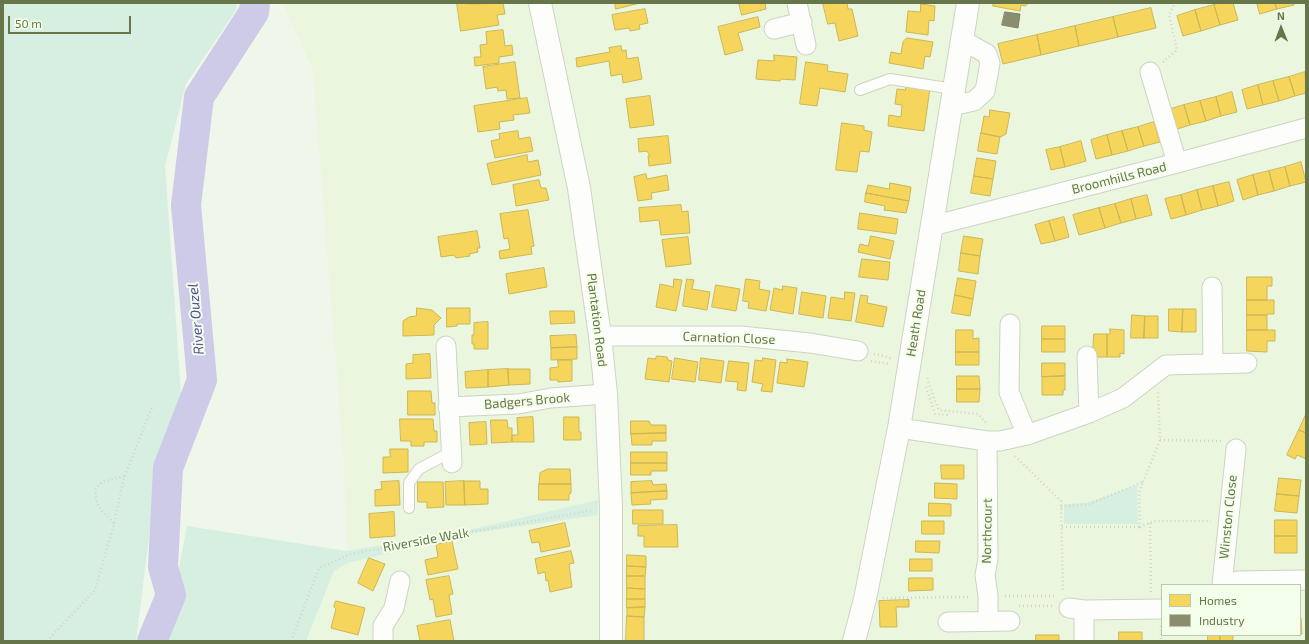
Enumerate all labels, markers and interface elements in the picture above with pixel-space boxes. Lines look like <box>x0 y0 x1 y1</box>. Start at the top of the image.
scale bar <box>10 8 133 34</box>
north arrow <box>1261 8 1301 48</box>
text: N <box>1277 9 1285 22</box>
text: 50 m <box>15 16 42 30</box>
street label: Broomhills Road <box>1070 159 1168 197</box>
street label: Plantation Road <box>584 272 610 368</box>
water label: River Ouzel <box>185 283 207 355</box>
street label: Heath Road <box>903 288 929 358</box>
street label: Carnation Close <box>682 329 776 347</box>
street label: Badgers Brook <box>483 389 571 413</box>
street label: Winston Close <box>1216 474 1240 560</box>
street label: Northcourt <box>979 498 995 564</box>
street label: Riverside Walk <box>382 525 470 555</box>
legend <box>1161 584 1301 636</box>
text: Homes <box>1199 593 1237 607</box>
text: Industry <box>1199 613 1245 627</box>

